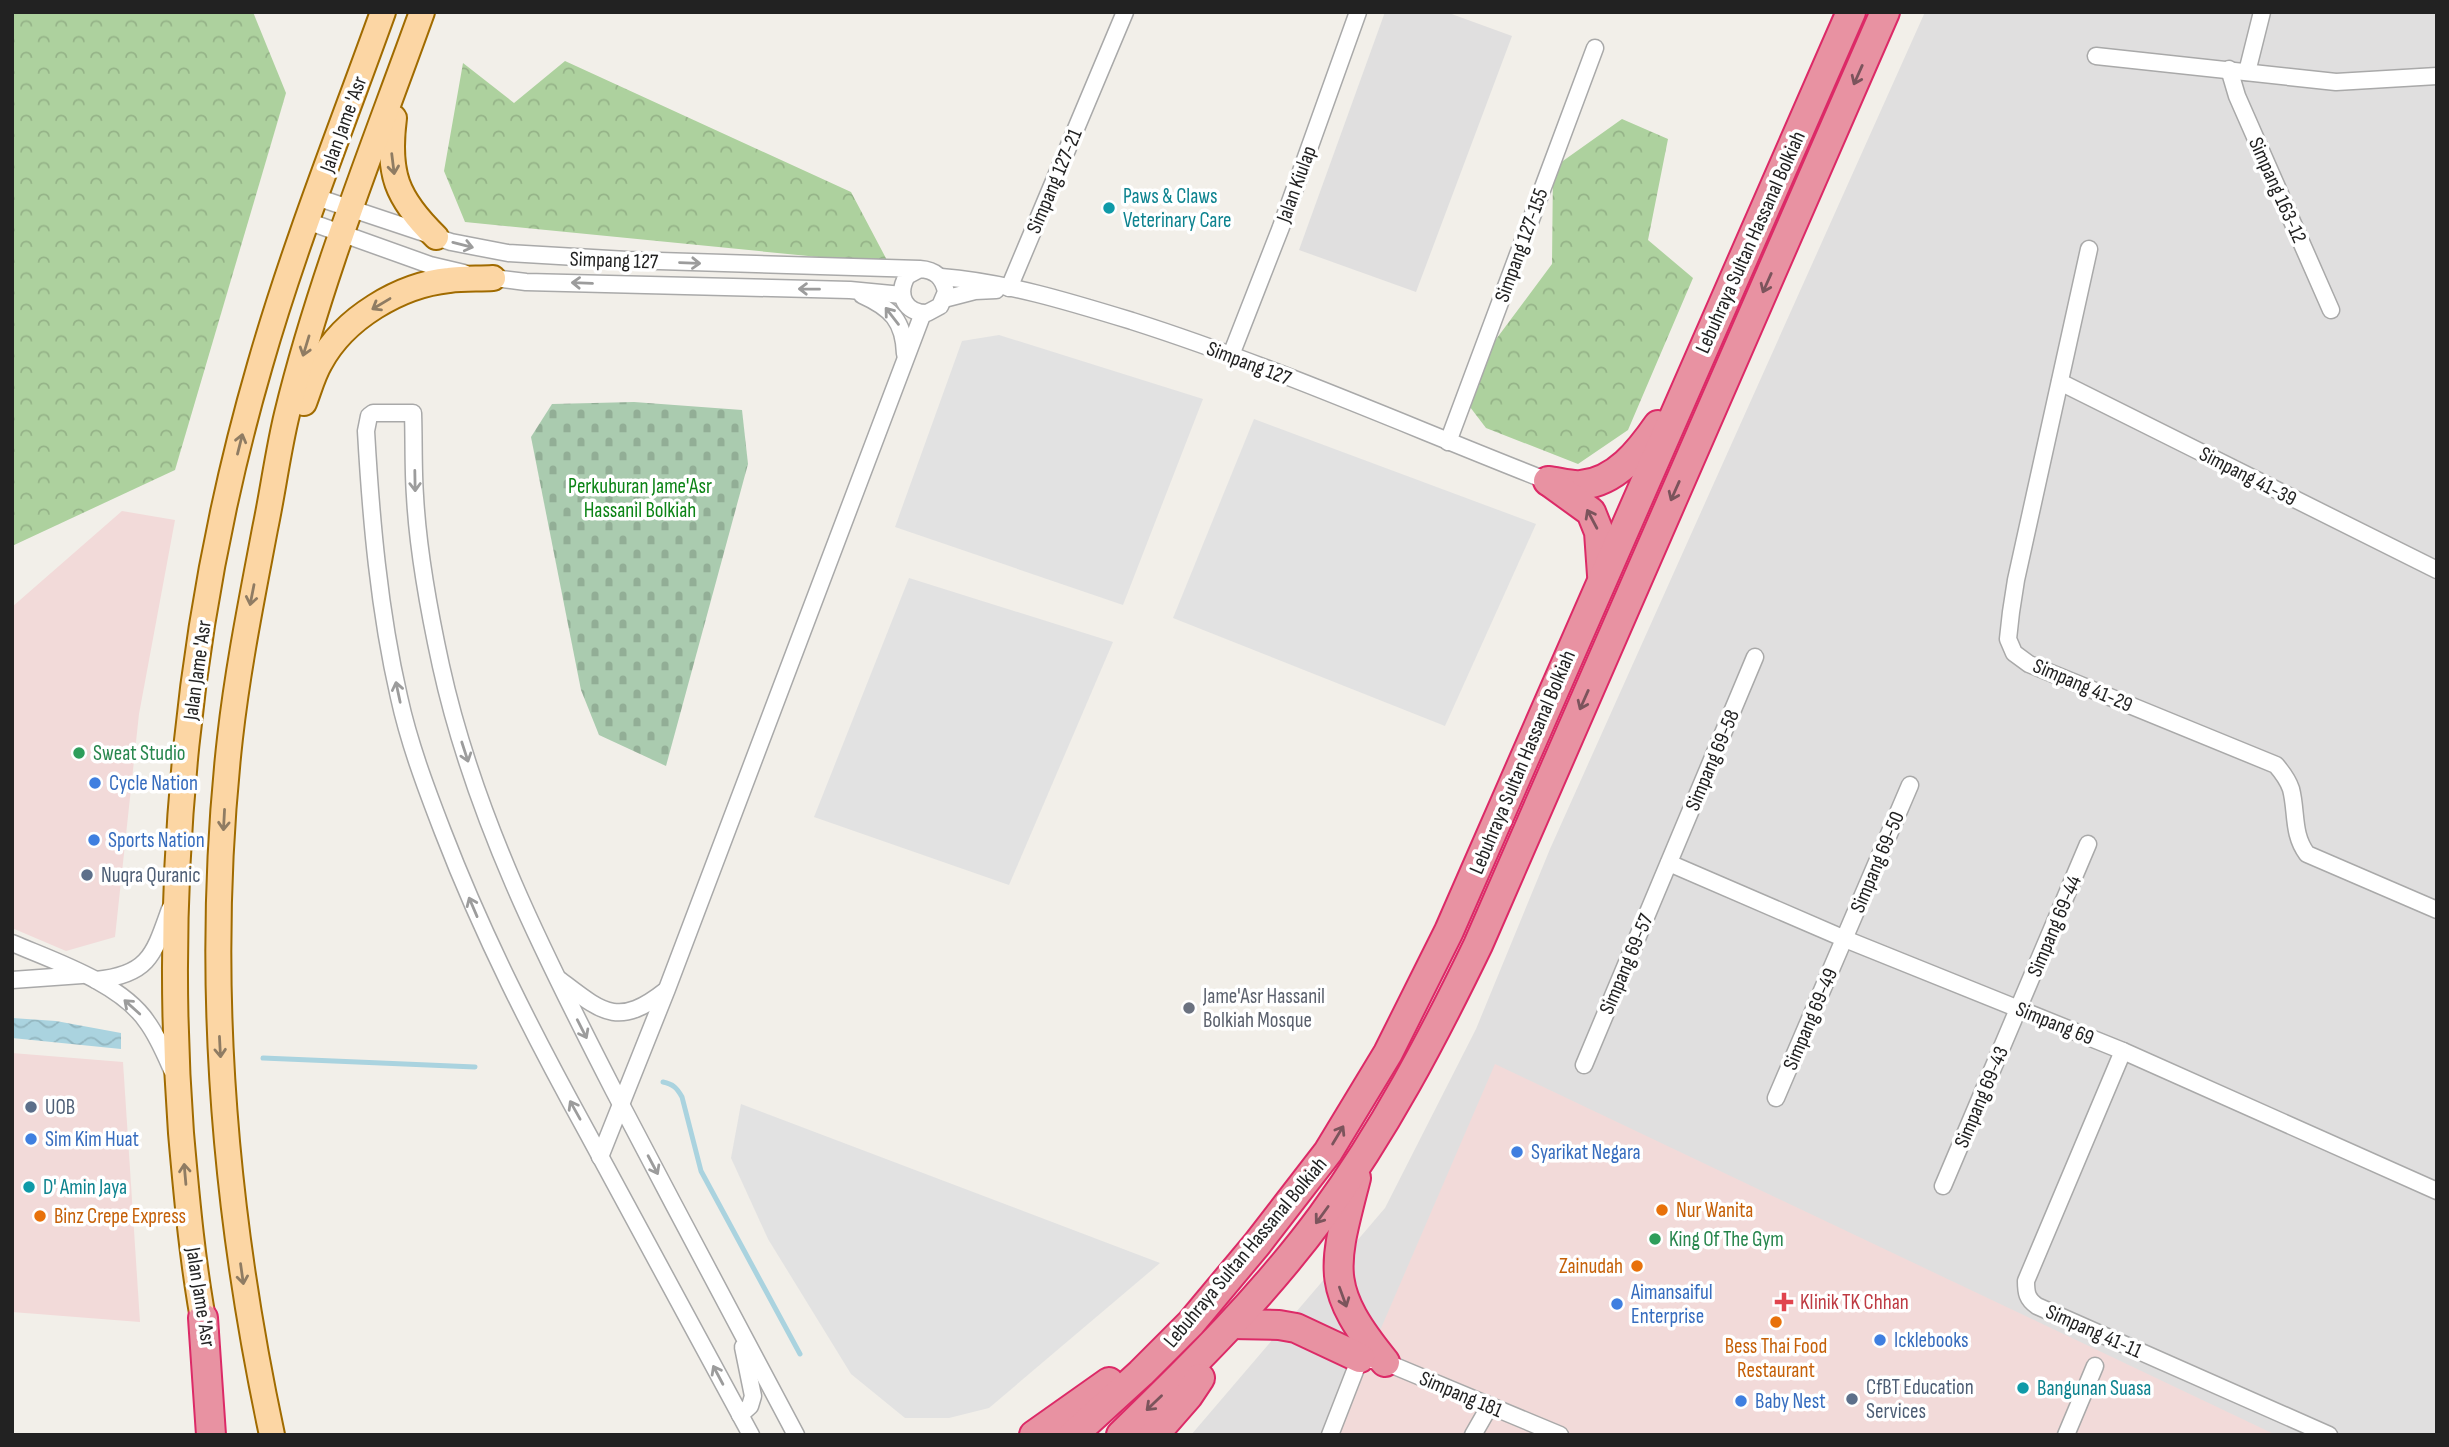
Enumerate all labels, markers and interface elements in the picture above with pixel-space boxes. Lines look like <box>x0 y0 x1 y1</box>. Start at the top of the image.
one-way arrow <box>1851 64 1864 85</box>
street label: Jalan Jame 'Asr <box>314 73 372 177</box>
street label: Simpang 127-21 <box>1021 125 1088 237</box>
street label: Lebuhraya Sultan Hassanal Bolkiah <box>1690 127 1811 357</box>
street label: Simpang 163-12 <box>2243 133 2312 247</box>
street label: Jalan Kiulap <box>1271 142 1322 227</box>
one-way arrow <box>386 152 399 175</box>
place label: Paws & Claws Veterinary Care <box>1123 184 1232 233</box>
street label: Simpang 127-155 <box>1489 185 1554 306</box>
marker: Paws & Claws Veterinary Care <box>1101 200 1117 216</box>
one-way arrow <box>451 239 474 252</box>
street label: Simpang 127 <box>569 246 659 275</box>
one-way arrow <box>678 256 701 269</box>
one-way arrow <box>1760 272 1773 293</box>
one-way arrow <box>571 277 594 290</box>
one-way arrow <box>798 282 821 296</box>
one-way arrow <box>371 298 391 312</box>
one-way arrow <box>884 307 899 325</box>
one-way arrow <box>298 335 311 357</box>
street label: Simpang 127 <box>1203 336 1295 391</box>
one-way arrow <box>234 434 247 456</box>
street label: Simpang 41-39 <box>2195 441 2301 512</box>
one-way arrow <box>408 469 421 492</box>
park label: Perkuburan Jame'Asr Hassanil Bolkiah <box>568 474 712 523</box>
one-way arrow <box>1668 480 1681 501</box>
one-way arrow <box>1585 510 1599 530</box>
one-way arrow <box>245 583 259 606</box>
street label: Jalan Jame 'Asr <box>178 619 217 722</box>
street label: Lebuhraya Sultan Hassanal Bolkiah <box>1464 647 1581 878</box>
street label: Simpang 41-29 <box>2029 653 2136 718</box>
one-way arrow <box>391 681 405 704</box>
one-way arrow <box>1577 689 1590 710</box>
street label: Simpang 69-58 <box>1680 706 1745 815</box>
place label: Sweat Studio <box>93 741 186 766</box>
one-way arrow <box>459 741 472 763</box>
marker: Sweat Studio <box>71 745 87 761</box>
place label: Cycle Nation <box>109 771 198 796</box>
marker: Cycle Nation <box>87 775 103 791</box>
one-way arrow <box>217 808 230 831</box>
street label: Simpang 69-50 <box>1845 808 1910 917</box>
place label: Sports Nation <box>108 828 205 853</box>
marker: Sports Nation <box>86 832 102 848</box>
place label: Nuqra Quranic <box>101 863 201 888</box>
marker: Nuqra Quranic <box>79 867 95 883</box>
street label: Simpang 69-44 <box>2022 872 2087 981</box>
one-way arrow <box>466 897 479 918</box>
street label: Simpang 69-57 <box>1594 910 1659 1018</box>
street label: Simpang 69-49 <box>1778 965 1843 1074</box>
place label: Jame'Asr Hassanil Bolkiah Mosque <box>1202 984 1325 1033</box>
street label: Simpang 69 <box>2012 996 2098 1050</box>
one-way arrow <box>124 998 141 1015</box>
marker: Jame'Asr Hassanil Bolkiah Mosque <box>1181 1000 1197 1016</box>
one-way arrow <box>576 1018 590 1039</box>
one-way arrow <box>214 1036 227 1059</box>
street label: Simpang 69-43 <box>1949 1043 2014 1152</box>
place label: UOB <box>45 1095 75 1120</box>
marker: UOB <box>23 1099 39 1115</box>
one-way arrow <box>568 1101 582 1121</box>
one-way arrow <box>1332 1125 1346 1145</box>
place label: Sim Kim Huat <box>45 1127 139 1152</box>
marker: Sim Kim Huat <box>23 1131 39 1147</box>
place label: Syarikat Negara <box>1531 1140 1641 1165</box>
marker: Syarikat Negara <box>1509 1144 1525 1160</box>
street label: Lebuhraya Sultan Hassanal Bolkiah <box>1158 1152 1332 1353</box>
one-way arrow <box>647 1154 660 1175</box>
one-way arrow <box>178 1163 191 1186</box>
place label: D' Amin Jaya <box>43 1175 127 1200</box>
marker: D' Amin Jaya <box>21 1179 37 1195</box>
place label: Nur Wanita <box>1676 1198 1753 1223</box>
marker: Nur Wanita <box>1654 1202 1670 1218</box>
place label: Binz Crepe Express <box>54 1204 186 1229</box>
one-way arrow <box>1315 1205 1329 1224</box>
marker: Binz Crepe Express <box>32 1208 48 1224</box>
place label: King Of The Gym <box>1669 1227 1784 1252</box>
marker: King Of The Gym <box>1647 1231 1663 1247</box>
street label: Jalan Jame 'Asr <box>180 1245 221 1349</box>
place label: Zainudah <box>1559 1254 1623 1279</box>
marker: Zainudah <box>1629 1258 1645 1274</box>
one-way arrow <box>235 1262 248 1285</box>
place label: Aimansaiful Enterprise <box>1630 1280 1713 1329</box>
one-way arrow <box>1338 1285 1351 1307</box>
place label: Klinik TK Chhan <box>1800 1290 1909 1315</box>
marker: Klinik TK Chhan <box>1774 1292 1794 1312</box>
marker: Aimansaiful Enterprise <box>1609 1296 1625 1312</box>
street label: Simpang 41-11 <box>2042 1299 2146 1364</box>
marker: Bess Thai Food Restaurant <box>1768 1314 1784 1330</box>
place label: Icklebooks <box>1894 1328 1968 1353</box>
marker: Icklebooks <box>1872 1332 1888 1348</box>
place label: Bess Thai Food Restaurant <box>1725 1334 1827 1383</box>
one-way arrow <box>711 1365 725 1386</box>
street label: Simpang 181 <box>1416 1366 1507 1423</box>
place label: CfBT Education Services <box>1866 1375 1974 1424</box>
place label: Bangunan Suasa <box>2037 1376 2151 1401</box>
marker: Bangunan Suasa <box>2015 1380 2031 1396</box>
place label: Baby Nest <box>1755 1389 1826 1414</box>
marker: CfBT Education Services <box>1844 1391 1860 1407</box>
marker: Baby Nest <box>1733 1393 1749 1409</box>
one-way arrow <box>1146 1394 1163 1411</box>

